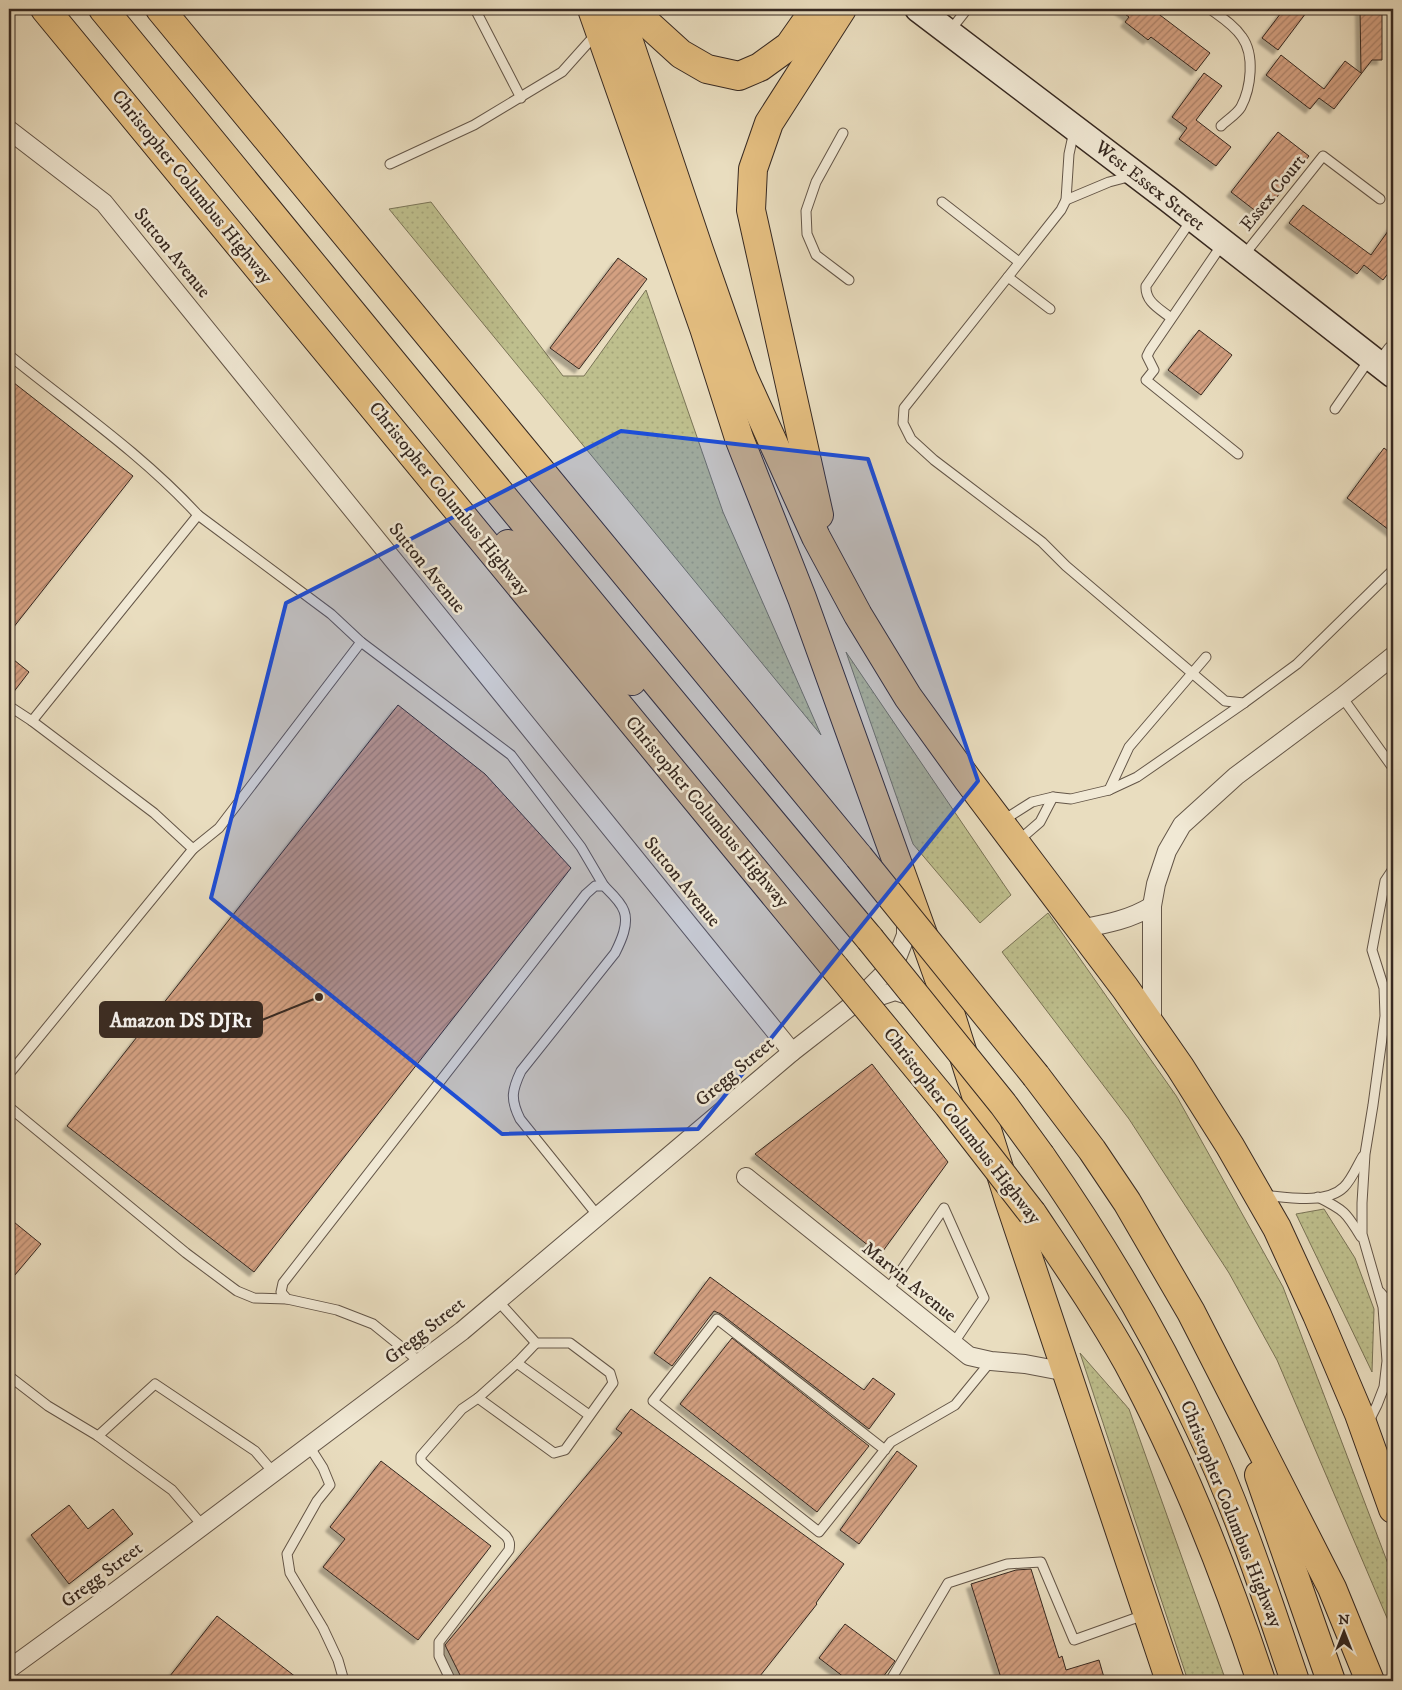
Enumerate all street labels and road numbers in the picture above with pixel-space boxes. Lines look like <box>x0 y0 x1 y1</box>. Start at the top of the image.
street label: Christopher Columbus Highway <box>107 85 278 289</box>
street label: West Essex Street <box>1090 135 1210 236</box>
street label: Essex Court <box>1235 150 1311 236</box>
street label: Sutton Avenue <box>129 203 215 303</box>
street label: Christopher Columbus Highway <box>364 397 535 601</box>
street label: Sutton Avenue <box>384 518 470 618</box>
street label: Christopher Columbus Highway <box>620 712 795 913</box>
street label: Sutton Avenue <box>639 832 725 932</box>
street label: Christopher Columbus Highway <box>878 1023 1046 1230</box>
street label: Gregg Street <box>691 1032 779 1112</box>
street label: Marvin Avenue <box>857 1237 961 1327</box>
street label: Gregg Street <box>380 1292 470 1370</box>
street label: Christopher Columbus Highway <box>1175 1397 1288 1632</box>
street label: Gregg Street <box>57 1537 147 1613</box>

